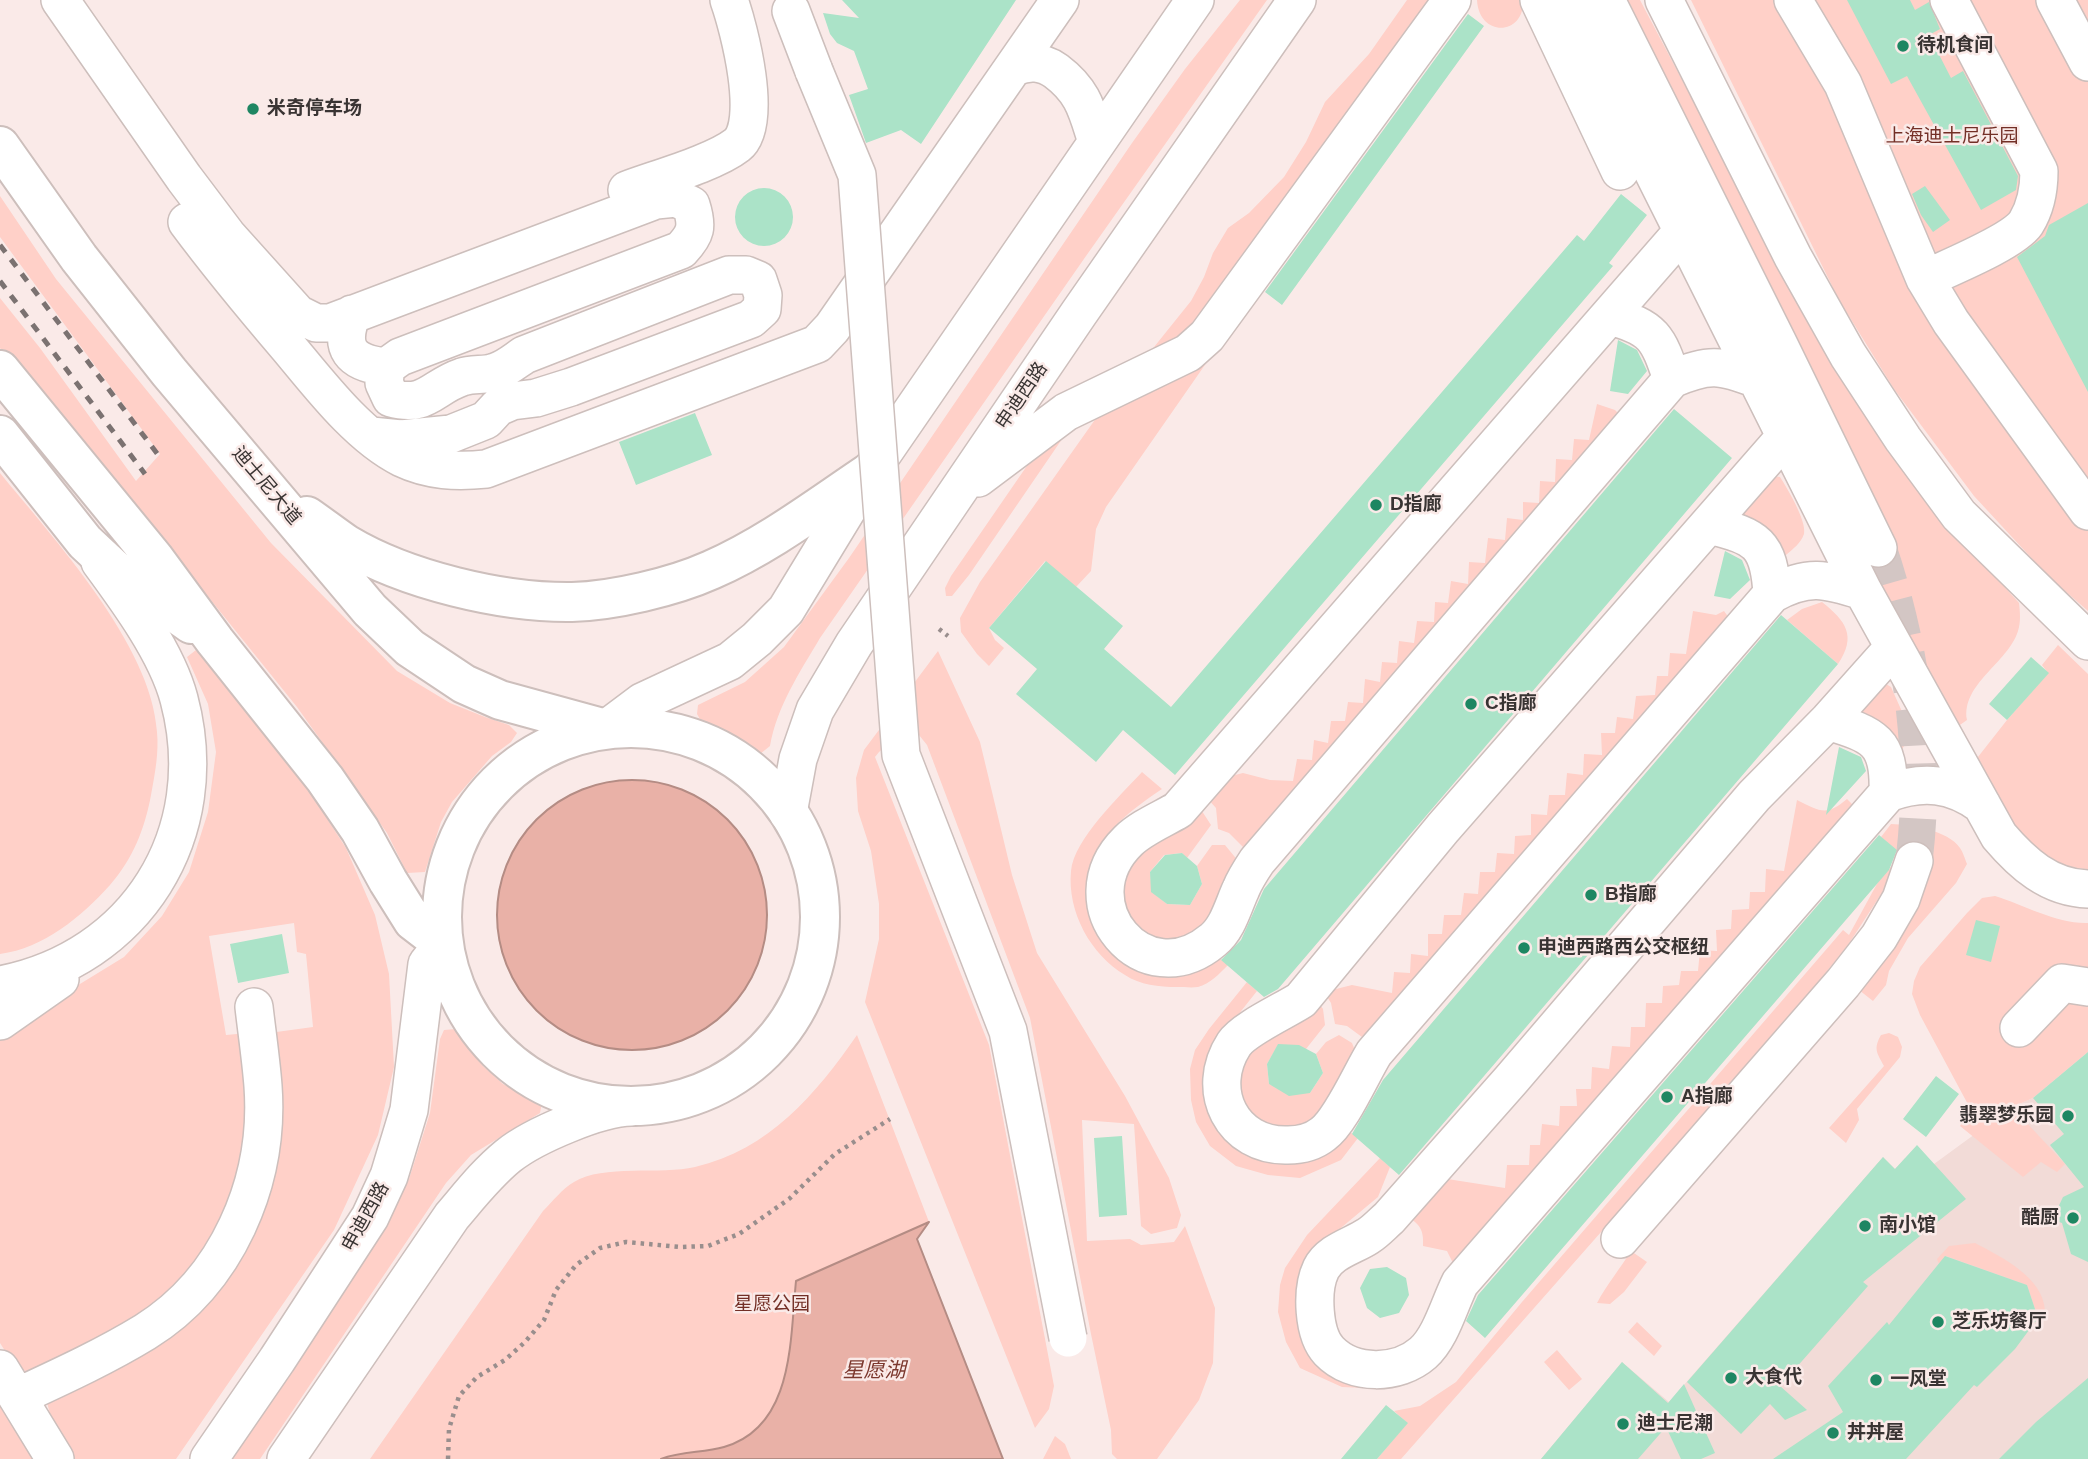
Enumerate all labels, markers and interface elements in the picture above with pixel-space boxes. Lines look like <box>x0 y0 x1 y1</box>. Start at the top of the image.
place label: 待机食间 <box>1917 35 1993 57</box>
marker: 待机食间 <box>1895 38 1911 54</box>
place label: 米奇停车场 <box>267 98 362 120</box>
marker: 米奇停车场 <box>245 101 261 117</box>
park label: 上海迪士尼乐园 <box>1886 126 2018 148</box>
street label: 申迪西路 <box>991 358 1053 434</box>
street label: 迪士尼大道 <box>227 442 305 530</box>
place label: D指廊 <box>1390 494 1442 516</box>
marker: D指廊 <box>1368 497 1384 513</box>
place label: C指廊 <box>1485 693 1537 715</box>
marker: C指廊 <box>1463 696 1479 712</box>
place label: B指廊 <box>1605 884 1657 906</box>
marker: B指廊 <box>1583 887 1599 903</box>
place label: 申迪西路西公交枢纽 <box>1538 937 1709 959</box>
marker: 申迪西路西公交枢纽 <box>1516 940 1532 956</box>
place label: A指廊 <box>1681 1086 1733 1108</box>
marker: A指廊 <box>1659 1089 1675 1105</box>
place label: 翡翠梦乐园 <box>1959 1105 2054 1127</box>
marker: 翡翠梦乐园 <box>2060 1108 2076 1124</box>
street label: 申迪西路 <box>338 1178 394 1256</box>
place label: 酷厨 <box>2021 1207 2059 1229</box>
marker: 酷厨 <box>2065 1210 2081 1226</box>
place label: 南小馆 <box>1879 1215 1936 1237</box>
marker: 南小馆 <box>1857 1218 1873 1234</box>
park label: 星愿公园 <box>734 1294 810 1316</box>
place label: 芝乐坊餐厅 <box>1952 1311 2047 1333</box>
marker: 芝乐坊餐厅 <box>1930 1314 1946 1330</box>
water label: 星愿湖 <box>843 1358 905 1384</box>
place label: 大食代 <box>1745 1367 1802 1389</box>
place label: 一风堂 <box>1890 1369 1947 1391</box>
marker: 大食代 <box>1723 1370 1739 1386</box>
marker: 一风堂 <box>1868 1372 1884 1388</box>
place label: 迪士尼潮 <box>1637 1413 1713 1435</box>
marker: 迪士尼潮 <box>1615 1416 1631 1432</box>
place label: 丼丼屋 <box>1847 1422 1904 1444</box>
marker: 丼丼屋 <box>1825 1425 1841 1441</box>

